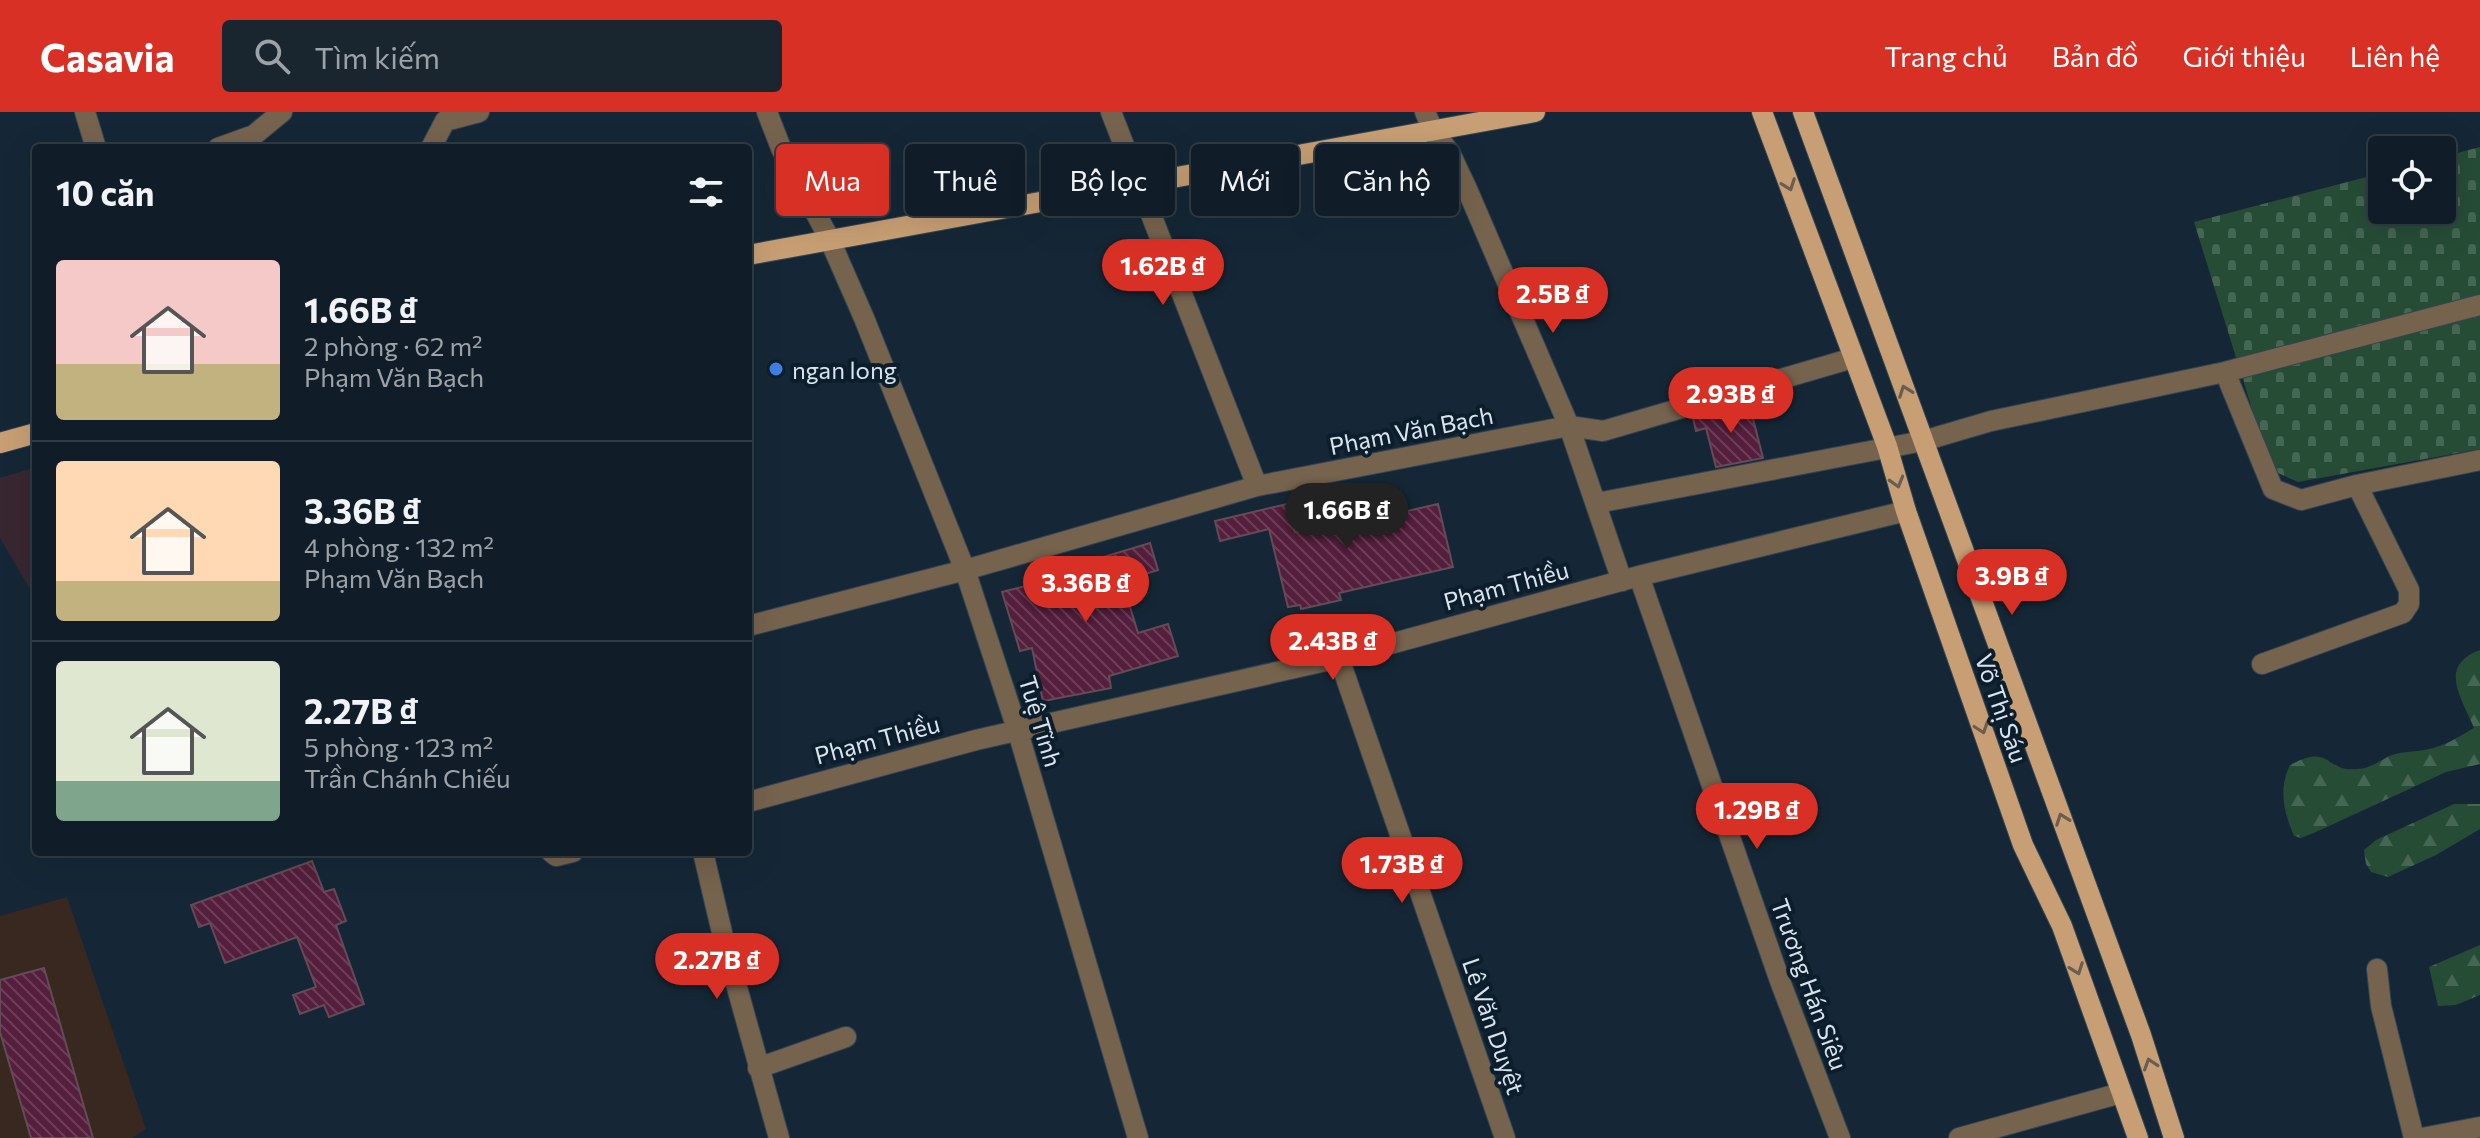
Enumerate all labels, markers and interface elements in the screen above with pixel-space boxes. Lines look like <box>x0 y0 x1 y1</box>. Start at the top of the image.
search box <box>222 20 782 92</box>
text: Casavia <box>40 33 174 80</box>
icon: search <box>250 34 294 78</box>
text: Tìm kiếm <box>314 38 440 75</box>
text: Trang chủ <box>1884 39 2008 73</box>
text: Bản đồ <box>2052 39 2139 73</box>
text: Giới thiệu <box>2183 39 2306 73</box>
text: Liên hệ <box>2350 39 2440 73</box>
map controls <box>2368 136 2456 224</box>
button: locate <box>2368 136 2456 224</box>
chip: Mua <box>776 144 889 216</box>
chip: Thuê <box>905 144 1025 216</box>
chip: Bộ lọc <box>1041 144 1175 216</box>
chip: Mới <box>1191 144 1299 216</box>
chip: Căn hộ <box>1315 144 1459 216</box>
icon: filters <box>684 170 728 214</box>
text: 10 căn <box>56 171 154 213</box>
one-way arrow <box>1779 177 1796 191</box>
pin: 1.62B ₫ <box>1089 239 1237 307</box>
text: 1.62B ₫ <box>1120 249 1206 280</box>
pin: 2.5B ₫ <box>1488 267 1618 335</box>
text: 2.5B ₫ <box>1516 277 1590 308</box>
text: 1.66B ₫ <box>304 288 418 330</box>
icon: home <box>120 292 216 388</box>
text: 2 phòng · 62 m² <box>304 330 483 361</box>
place label: ngan long <box>792 355 897 384</box>
marker: ngan long <box>767 360 785 378</box>
text: Phạm Văn Bạch <box>304 361 484 392</box>
pin: 2.93B ₫ <box>1657 367 1805 435</box>
text: 2.93B ₫ <box>1686 377 1776 408</box>
one-way arrow <box>1898 385 1915 399</box>
street label: Phạm Văn Bạch <box>1327 400 1495 460</box>
one-way arrow <box>1888 474 1904 488</box>
pin: 1.66B ₫ <box>1273 483 1421 551</box>
text: 3.36B ₫ <box>304 489 422 531</box>
icon: home <box>120 493 216 589</box>
text: 1.66B ₫ <box>1303 493 1391 524</box>
text: 4 phòng · 132 m² <box>304 531 494 562</box>
pin: 3.9B ₫ <box>1947 549 2077 617</box>
street label: Phạm Thiều <box>1440 554 1572 616</box>
pin: 3.36B ₫ <box>1012 556 1160 624</box>
text: 3.9B ₫ <box>1975 559 2049 590</box>
text: Phạm Văn Bạch <box>304 562 484 593</box>
text: 3.36B ₫ <box>1041 566 1131 597</box>
pin: 2.43B ₫ <box>1259 614 1407 682</box>
text: 2.43B ₫ <box>1288 624 1378 655</box>
street label: Võ Thị Sáu <box>1970 650 2034 766</box>
street label: Tuệ Tĩnh <box>1013 672 1069 770</box>
text: 2.27B ₫ <box>304 689 419 731</box>
icon: home <box>120 693 216 789</box>
street label: Phạm Thiều <box>811 708 943 770</box>
one-way arrow <box>1972 720 1988 734</box>
text: 5 phòng · 123 m² <box>304 731 493 762</box>
text: Trần Chánh Chiếu <box>304 762 511 793</box>
pin: 1.29B ₫ <box>1683 783 1831 851</box>
text: 1.29B ₫ <box>1714 793 1800 824</box>
one-way arrow <box>2055 813 2072 827</box>
pin: 1.73B ₫ <box>1328 837 1476 905</box>
text: 1.73B ₫ <box>1360 847 1444 878</box>
street label: Trương Hán Siêu <box>1766 895 1854 1073</box>
pin: 2.27B ₫ <box>643 933 791 1001</box>
text: 2.27B ₫ <box>673 943 761 974</box>
street label: Lê Văn Duyệt <box>1457 954 1531 1098</box>
one-way arrow <box>2067 961 2084 975</box>
one-way arrow <box>2143 1058 2159 1071</box>

